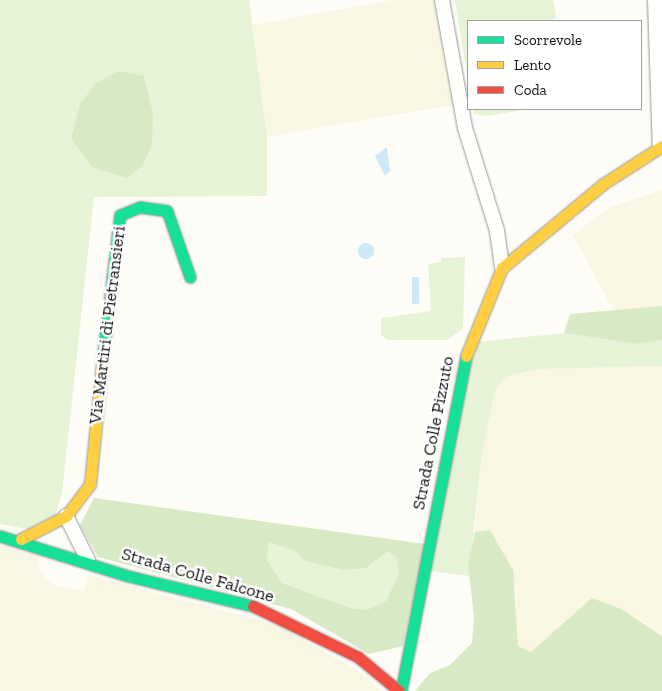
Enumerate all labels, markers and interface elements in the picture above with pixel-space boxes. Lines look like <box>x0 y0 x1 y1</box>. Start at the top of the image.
legend <box>467 20 642 110</box>
text: Scorrevole <box>514 31 582 49</box>
text: Lento <box>514 56 551 74</box>
text: Coda <box>514 81 547 99</box>
street label: Via Martiri di Pietransieri <box>84 225 130 425</box>
street label: Strada Colle Pizzuto <box>407 354 459 512</box>
street label: Strada Colle Falcone <box>119 543 277 607</box>

